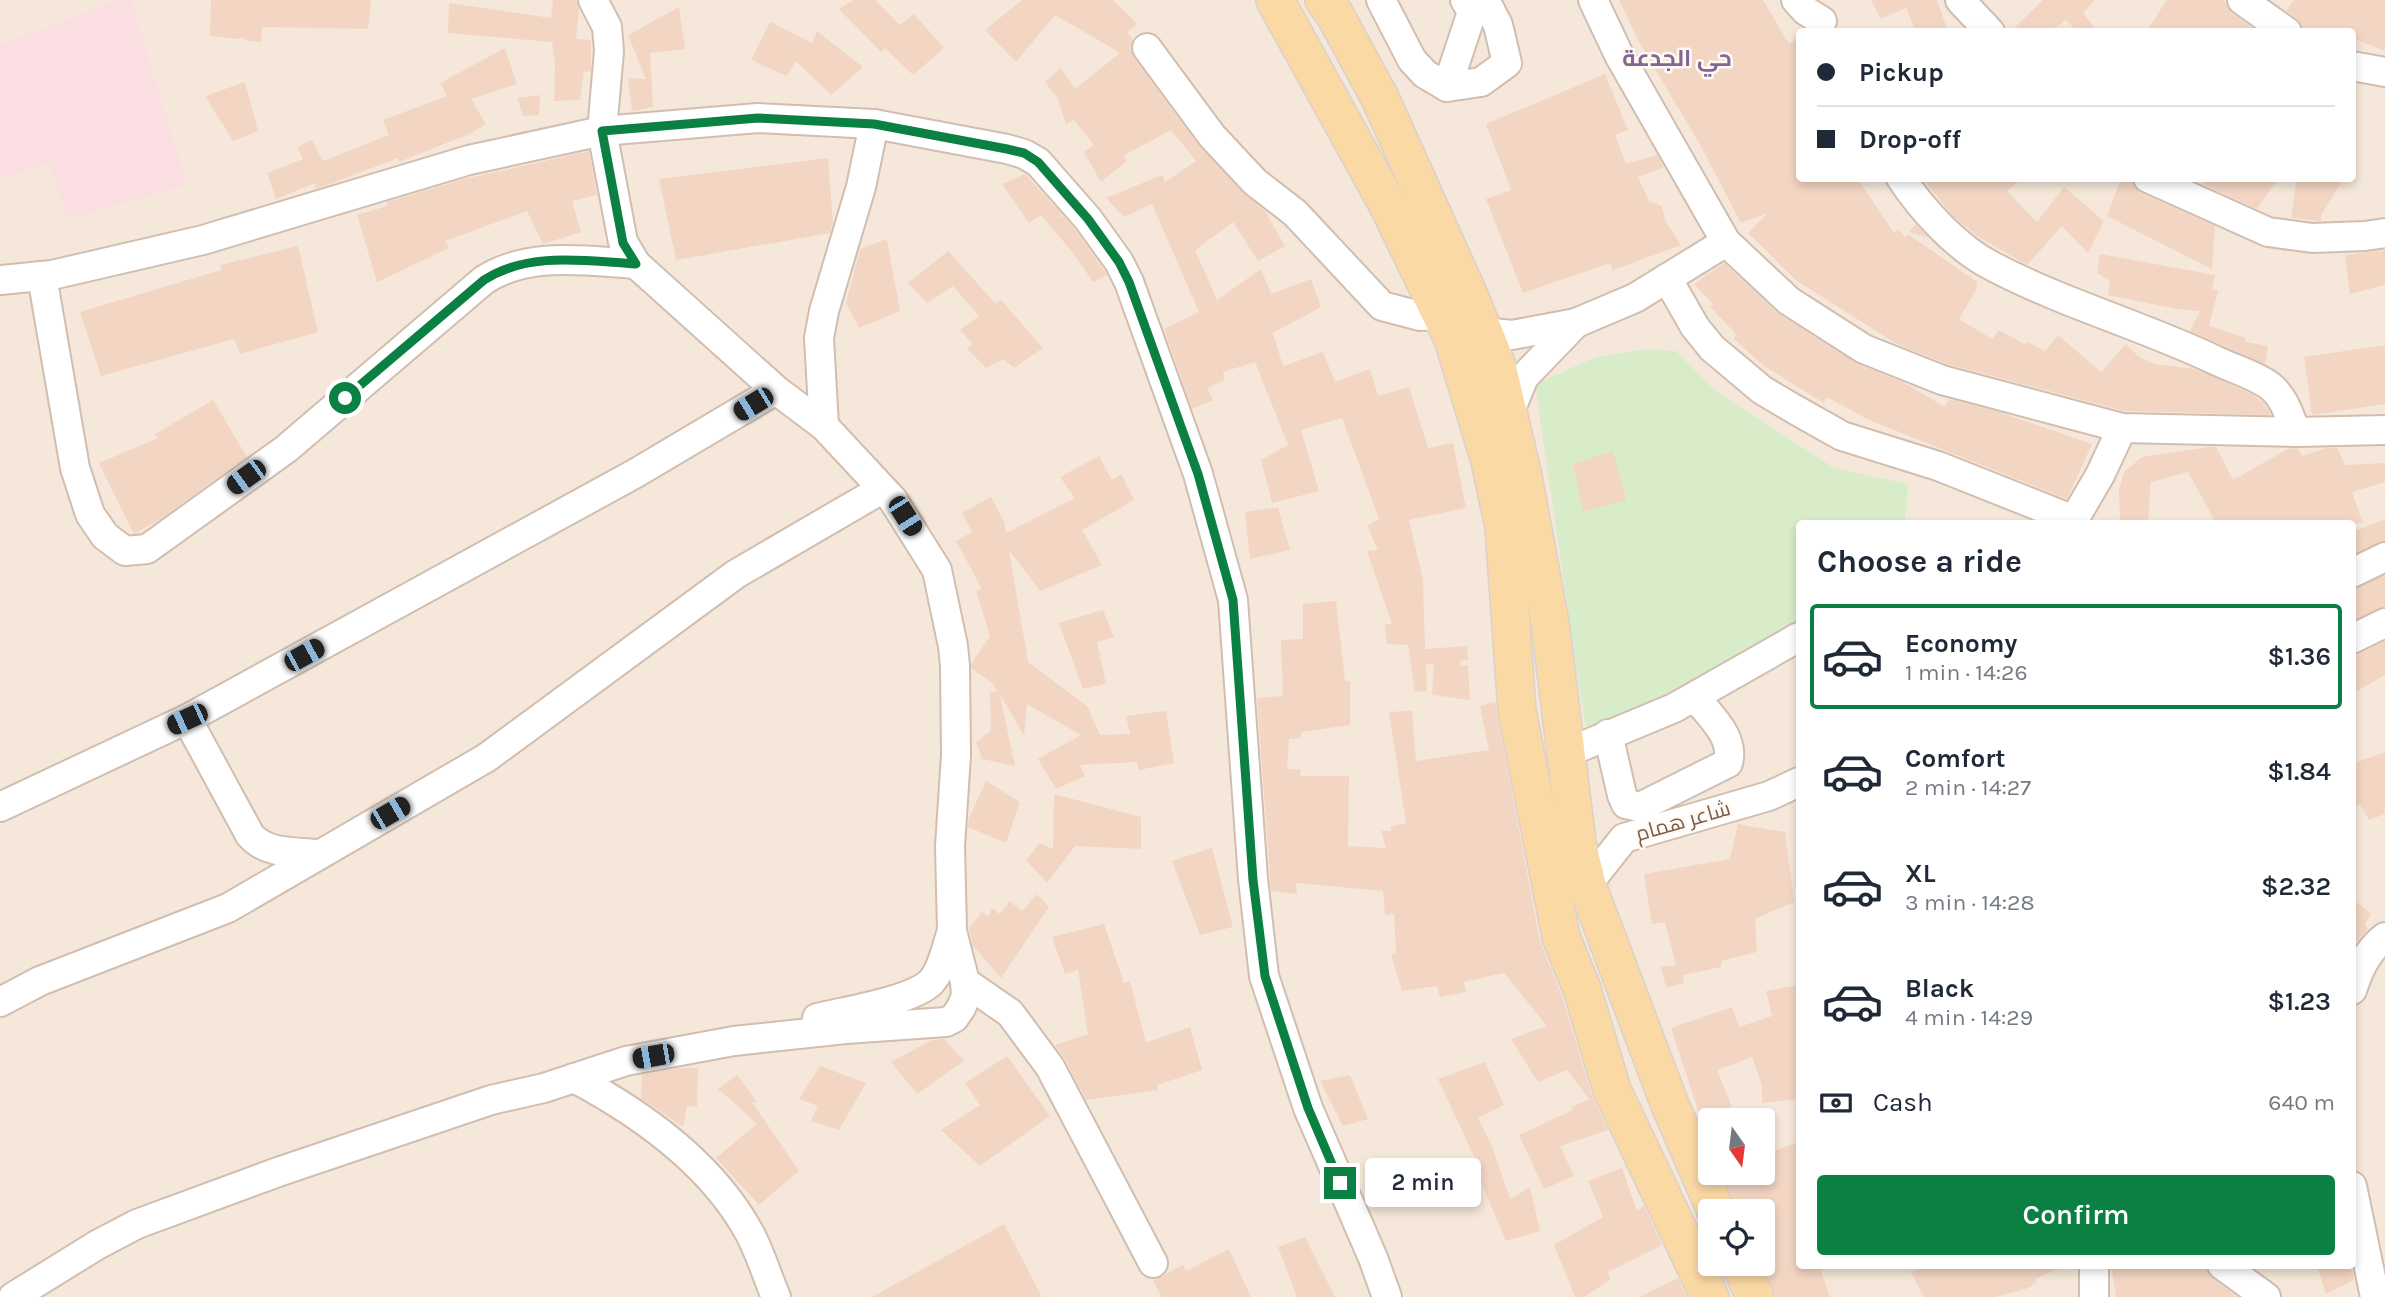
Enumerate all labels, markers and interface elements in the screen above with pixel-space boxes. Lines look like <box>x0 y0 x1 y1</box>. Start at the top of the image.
district label: حي الجدعة <box>1622 45 1732 77</box>
text: Pickup <box>1859 57 1944 88</box>
text: Drop-off <box>1859 124 1961 155</box>
route start <box>329 382 361 414</box>
car <box>730 384 777 424</box>
car <box>223 456 270 498</box>
car <box>885 493 926 539</box>
text: Choose a ride <box>1817 543 2022 580</box>
icon: car <box>1821 625 1884 688</box>
text: Economy <box>1905 628 2017 659</box>
car <box>281 636 328 674</box>
text: $1.36 <box>2268 641 2331 672</box>
text: 1 min · 14:26 <box>1905 659 2028 686</box>
car <box>164 701 211 737</box>
icon: car <box>1821 740 1884 803</box>
text: Comfort <box>1905 743 2006 774</box>
text: $1.84 <box>2267 756 2331 787</box>
text: 2 min · 14:27 <box>1905 774 2031 801</box>
car <box>367 793 414 833</box>
street label: شاعر همام <box>1633 796 1734 848</box>
icon: car <box>1821 855 1884 918</box>
text: XL <box>1905 858 1936 889</box>
text: $2.32 <box>2261 871 2331 902</box>
text: 3 min · 14:28 <box>1905 889 2035 916</box>
icon: car <box>1821 970 1884 1033</box>
text: Black <box>1905 973 1974 1004</box>
text: $1.23 <box>2268 986 2331 1017</box>
text: 4 min · 14:29 <box>1905 1004 2033 1031</box>
car <box>631 1042 676 1070</box>
icon: cash <box>1817 1084 1855 1122</box>
text: Cash <box>1873 1087 1933 1118</box>
text: 640 m <box>2268 1089 2335 1116</box>
north arrow <box>1698 1108 1774 1185</box>
map controls <box>1698 1108 1775 1276</box>
callout: 2 min <box>1364 1158 1480 1208</box>
route end <box>1324 1167 1356 1199</box>
text: 2 min <box>1392 1169 1454 1196</box>
button: Confirm <box>1817 1175 2335 1255</box>
button: locate <box>1698 1199 1775 1276</box>

